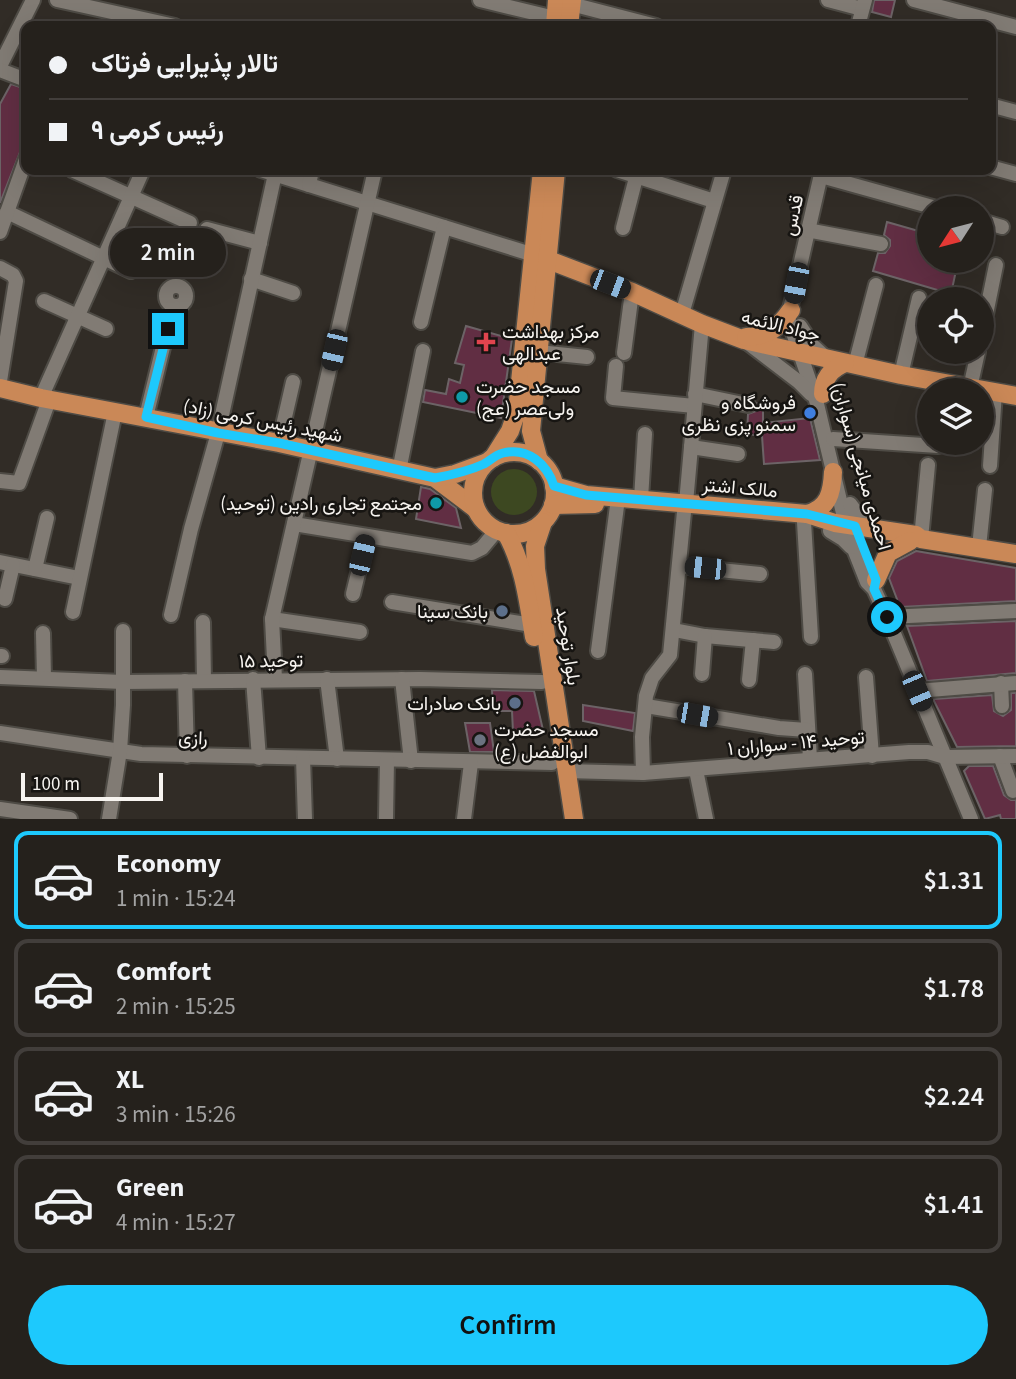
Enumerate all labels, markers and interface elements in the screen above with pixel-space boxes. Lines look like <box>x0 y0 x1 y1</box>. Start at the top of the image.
text: تالار پذیرایی فرتاک <box>91 45 278 82</box>
text: رئیس کرمی ۹ <box>91 112 224 149</box>
street label: قدس <box>776 192 811 238</box>
north arrow <box>917 196 994 273</box>
map controls <box>917 196 994 455</box>
callout: 2 min <box>110 228 226 276</box>
text: 2 min <box>141 236 195 269</box>
car <box>782 260 811 306</box>
car <box>587 267 634 301</box>
button: locate <box>917 287 994 364</box>
street label: جواد الائمه <box>738 304 823 349</box>
route end <box>152 313 184 345</box>
place label: مرکز بهداشت عبدالهی <box>502 319 600 368</box>
car <box>320 327 349 373</box>
marker: مرکز بهداشت عبدالهی <box>476 332 496 352</box>
place label: مسجد حضرت ولی‌عصر (عج) <box>476 374 581 423</box>
button: layers <box>917 378 994 455</box>
street label: احمدی میانجی (سواران) <box>824 379 897 554</box>
marker: مسجد حضرت ولی‌عصر (عج) <box>454 389 470 405</box>
place label: فروشگاه و سمنو پزی نظری <box>681 390 796 439</box>
street label: شهید رئیس کرمی (زاد) <box>181 393 345 450</box>
marker: فروشگاه و سمنو پزی نظری <box>802 405 818 421</box>
street label: مالک اشتر <box>700 472 779 505</box>
place label: مجتمع تجاری رادین (توحید) <box>220 491 422 518</box>
marker: مجتمع تجاری رادین (توحید) <box>428 495 444 511</box>
car <box>348 532 377 578</box>
car <box>684 555 727 581</box>
place label: بانک سینا <box>417 599 488 626</box>
route start <box>871 601 903 633</box>
marker: بانک سینا <box>494 603 510 619</box>
street label: بلوار توحید <box>548 605 587 687</box>
street label: توحید ۱۵ <box>239 647 304 676</box>
car <box>900 668 935 714</box>
place label: بانک صادرات <box>407 691 501 718</box>
marker: بانک صادرات <box>507 695 523 711</box>
car <box>675 701 720 729</box>
place label: مسجد حضرت ابوالفضل (ع) <box>494 717 599 766</box>
street label: رازی <box>178 724 208 753</box>
street label: توحید ۱۴ - سواران ۱ <box>727 724 866 763</box>
marker: مسجد حضرت ابوالفضل (ع) <box>472 732 488 748</box>
scale bar <box>21 770 163 802</box>
text: 100 m <box>32 771 80 798</box>
text: Economy <box>116 845 221 882</box>
icon: car <box>32 849 95 912</box>
text: $1.31 <box>923 862 984 899</box>
text: 1 min · 15:24 <box>116 882 236 915</box>
text: Comfort <box>116 953 211 990</box>
icon: car <box>32 957 95 1020</box>
text: $1.78 <box>923 970 984 1007</box>
text: 2 min · 15:25 <box>116 990 236 1023</box>
text: XL <box>116 1061 144 1098</box>
icon: car <box>32 1065 95 1128</box>
text: $2.24 <box>923 1078 984 1115</box>
text: 3 min · 15:26 <box>116 1098 236 1131</box>
text: Green <box>116 1169 184 1206</box>
icon: car <box>32 1173 95 1236</box>
text: $1.41 <box>923 1186 984 1223</box>
text: 4 min · 15:27 <box>116 1206 236 1239</box>
button: Confirm <box>28 1285 988 1365</box>

